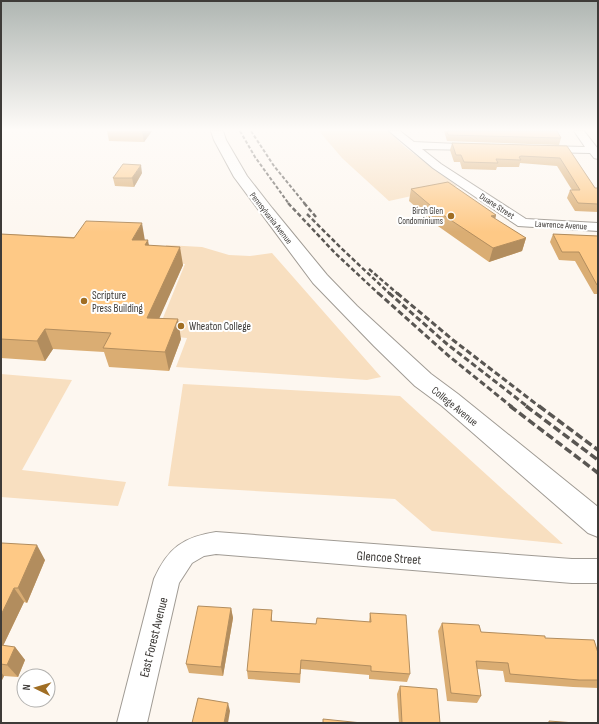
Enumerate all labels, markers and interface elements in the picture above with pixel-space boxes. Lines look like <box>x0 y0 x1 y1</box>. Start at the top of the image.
street label: Pennsylvania Avenue <box>247 190 294 247</box>
street label: Duane Street <box>477 191 517 222</box>
place label: Birch Glen Condominiums <box>398 206 443 227</box>
marker: Birch Glen Condominiums <box>446 211 456 221</box>
street label: Lawrence Avenue <box>535 219 588 232</box>
place label: Scripture Press Building <box>92 289 143 315</box>
marker: Scripture Press Building <box>79 296 89 306</box>
place label: Wheaton College <box>189 320 251 333</box>
marker: Wheaton College <box>176 321 186 331</box>
street label: College Avenue <box>429 384 480 429</box>
street label: Glencoe Street <box>356 548 422 568</box>
street label: East Forest Avenue <box>136 595 172 679</box>
north arrow <box>16 668 56 708</box>
text: N <box>20 684 33 691</box>

